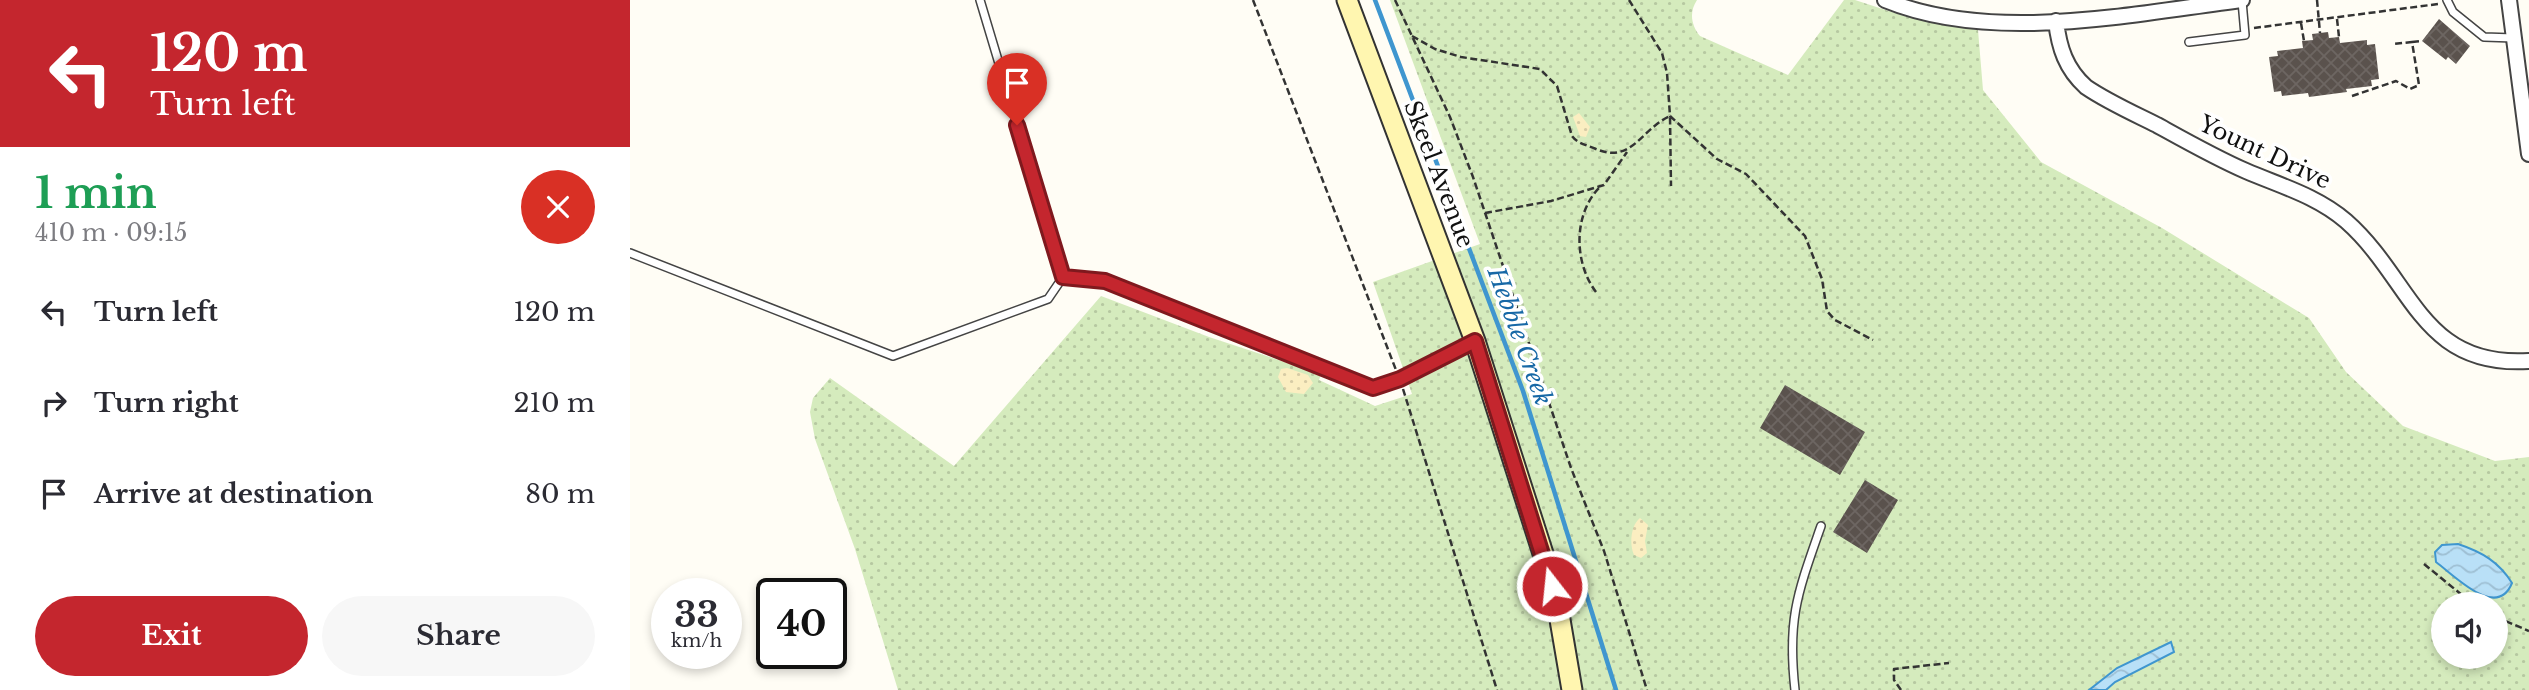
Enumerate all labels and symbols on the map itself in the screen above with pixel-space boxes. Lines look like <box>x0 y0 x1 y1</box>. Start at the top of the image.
pin <box>987 53 1047 125</box>
street label: Skeel Avenue <box>1398 97 1480 251</box>
street label: Yount Drive <box>2194 109 2335 195</box>
water label: Hebble Creek <box>1481 262 1558 409</box>
position arrow <box>1515 549 1589 623</box>
speed limit sign: 40 <box>756 578 847 669</box>

